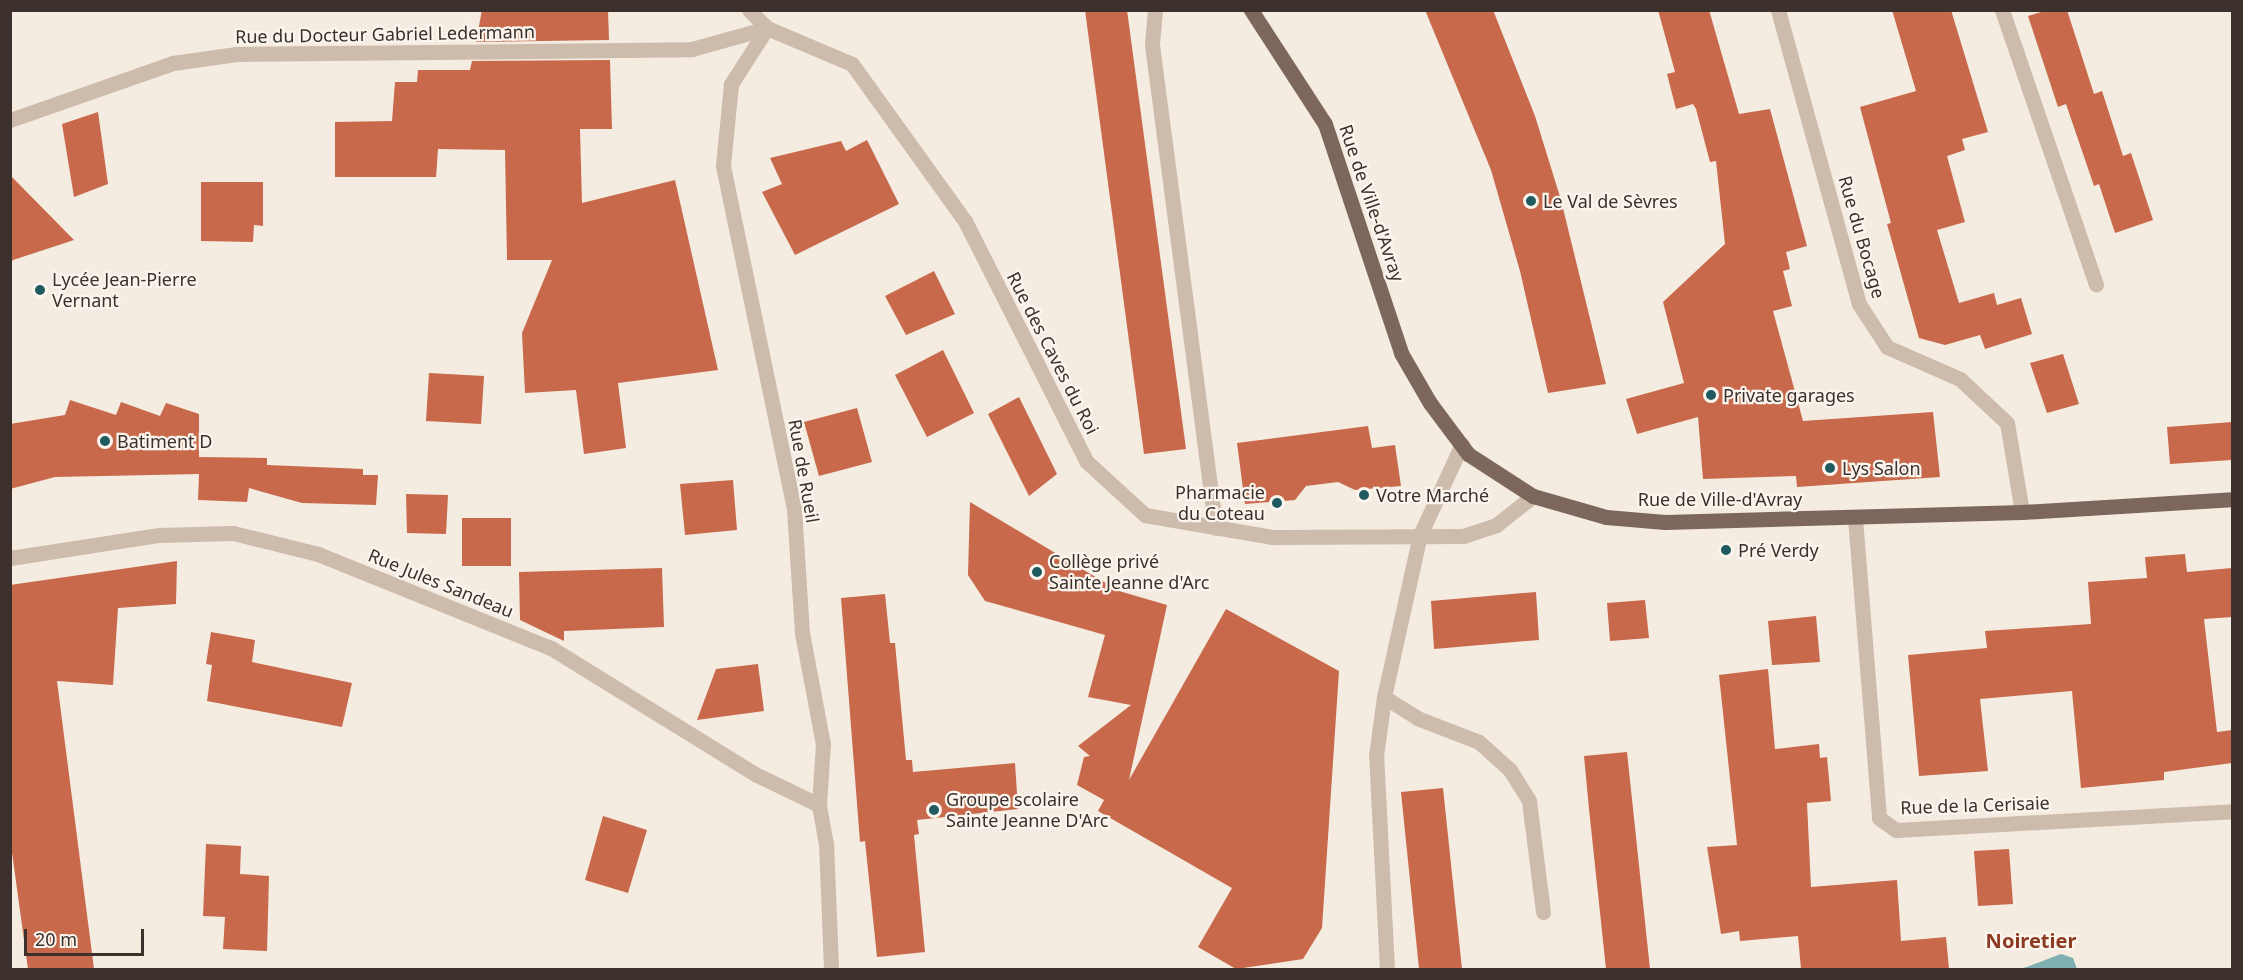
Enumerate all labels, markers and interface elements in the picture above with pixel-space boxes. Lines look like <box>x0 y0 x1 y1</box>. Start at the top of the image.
street label: Rue du Docteur Gabriel Ledermann <box>235 21 535 47</box>
street label: Rue de Ville-d'Avray <box>1335 122 1409 284</box>
street label: Rue du Bocage <box>1834 173 1890 301</box>
place label: Le Val de Sèvres <box>1543 190 1678 212</box>
marker: Le Val de Sèvres <box>1524 194 1538 208</box>
street label: Rue des Caves du Roi <box>1003 268 1103 438</box>
place label: Lycée Jean-Pierre Vernant <box>52 269 197 312</box>
marker: Lycée Jean-Pierre Vernant <box>33 283 47 297</box>
place label: Private garages <box>1723 384 1855 406</box>
marker: Private garages <box>1704 388 1718 402</box>
street label: Rue de Rueil <box>784 418 824 524</box>
place label: Batiment D <box>117 430 212 452</box>
marker: Batiment D <box>98 434 112 448</box>
place label: Lys Salon <box>1842 457 1921 479</box>
marker: Lys Salon <box>1823 461 1837 475</box>
place label: Pharmacie du Coteau <box>1175 482 1265 524</box>
place label: Votre Marché <box>1376 484 1489 506</box>
marker: Votre Marché <box>1357 488 1371 502</box>
street label: Rue de Ville-d'Avray <box>1638 488 1802 510</box>
marker: Pharmacie du Coteau <box>1270 496 1284 510</box>
place label: Pré Verdy <box>1738 539 1819 561</box>
marker: Pré Verdy <box>1719 543 1733 557</box>
street label: Rue Jules Sandeau <box>365 544 517 622</box>
place label: Collège privé Sainte Jeanne d'Arc <box>1049 551 1209 594</box>
marker: Collège privé Sainte Jeanne d'Arc <box>1030 565 1044 579</box>
place label: Groupe scolaire Sainte Jeanne D'Arc <box>946 789 1108 832</box>
street label: Rue de la Cerisaie <box>1900 792 2050 818</box>
marker: Groupe scolaire Sainte Jeanne D'Arc <box>927 803 941 817</box>
scale bar <box>27 917 147 955</box>
text: 20 m <box>35 927 77 951</box>
district label: Noiretier <box>1986 928 2076 952</box>

